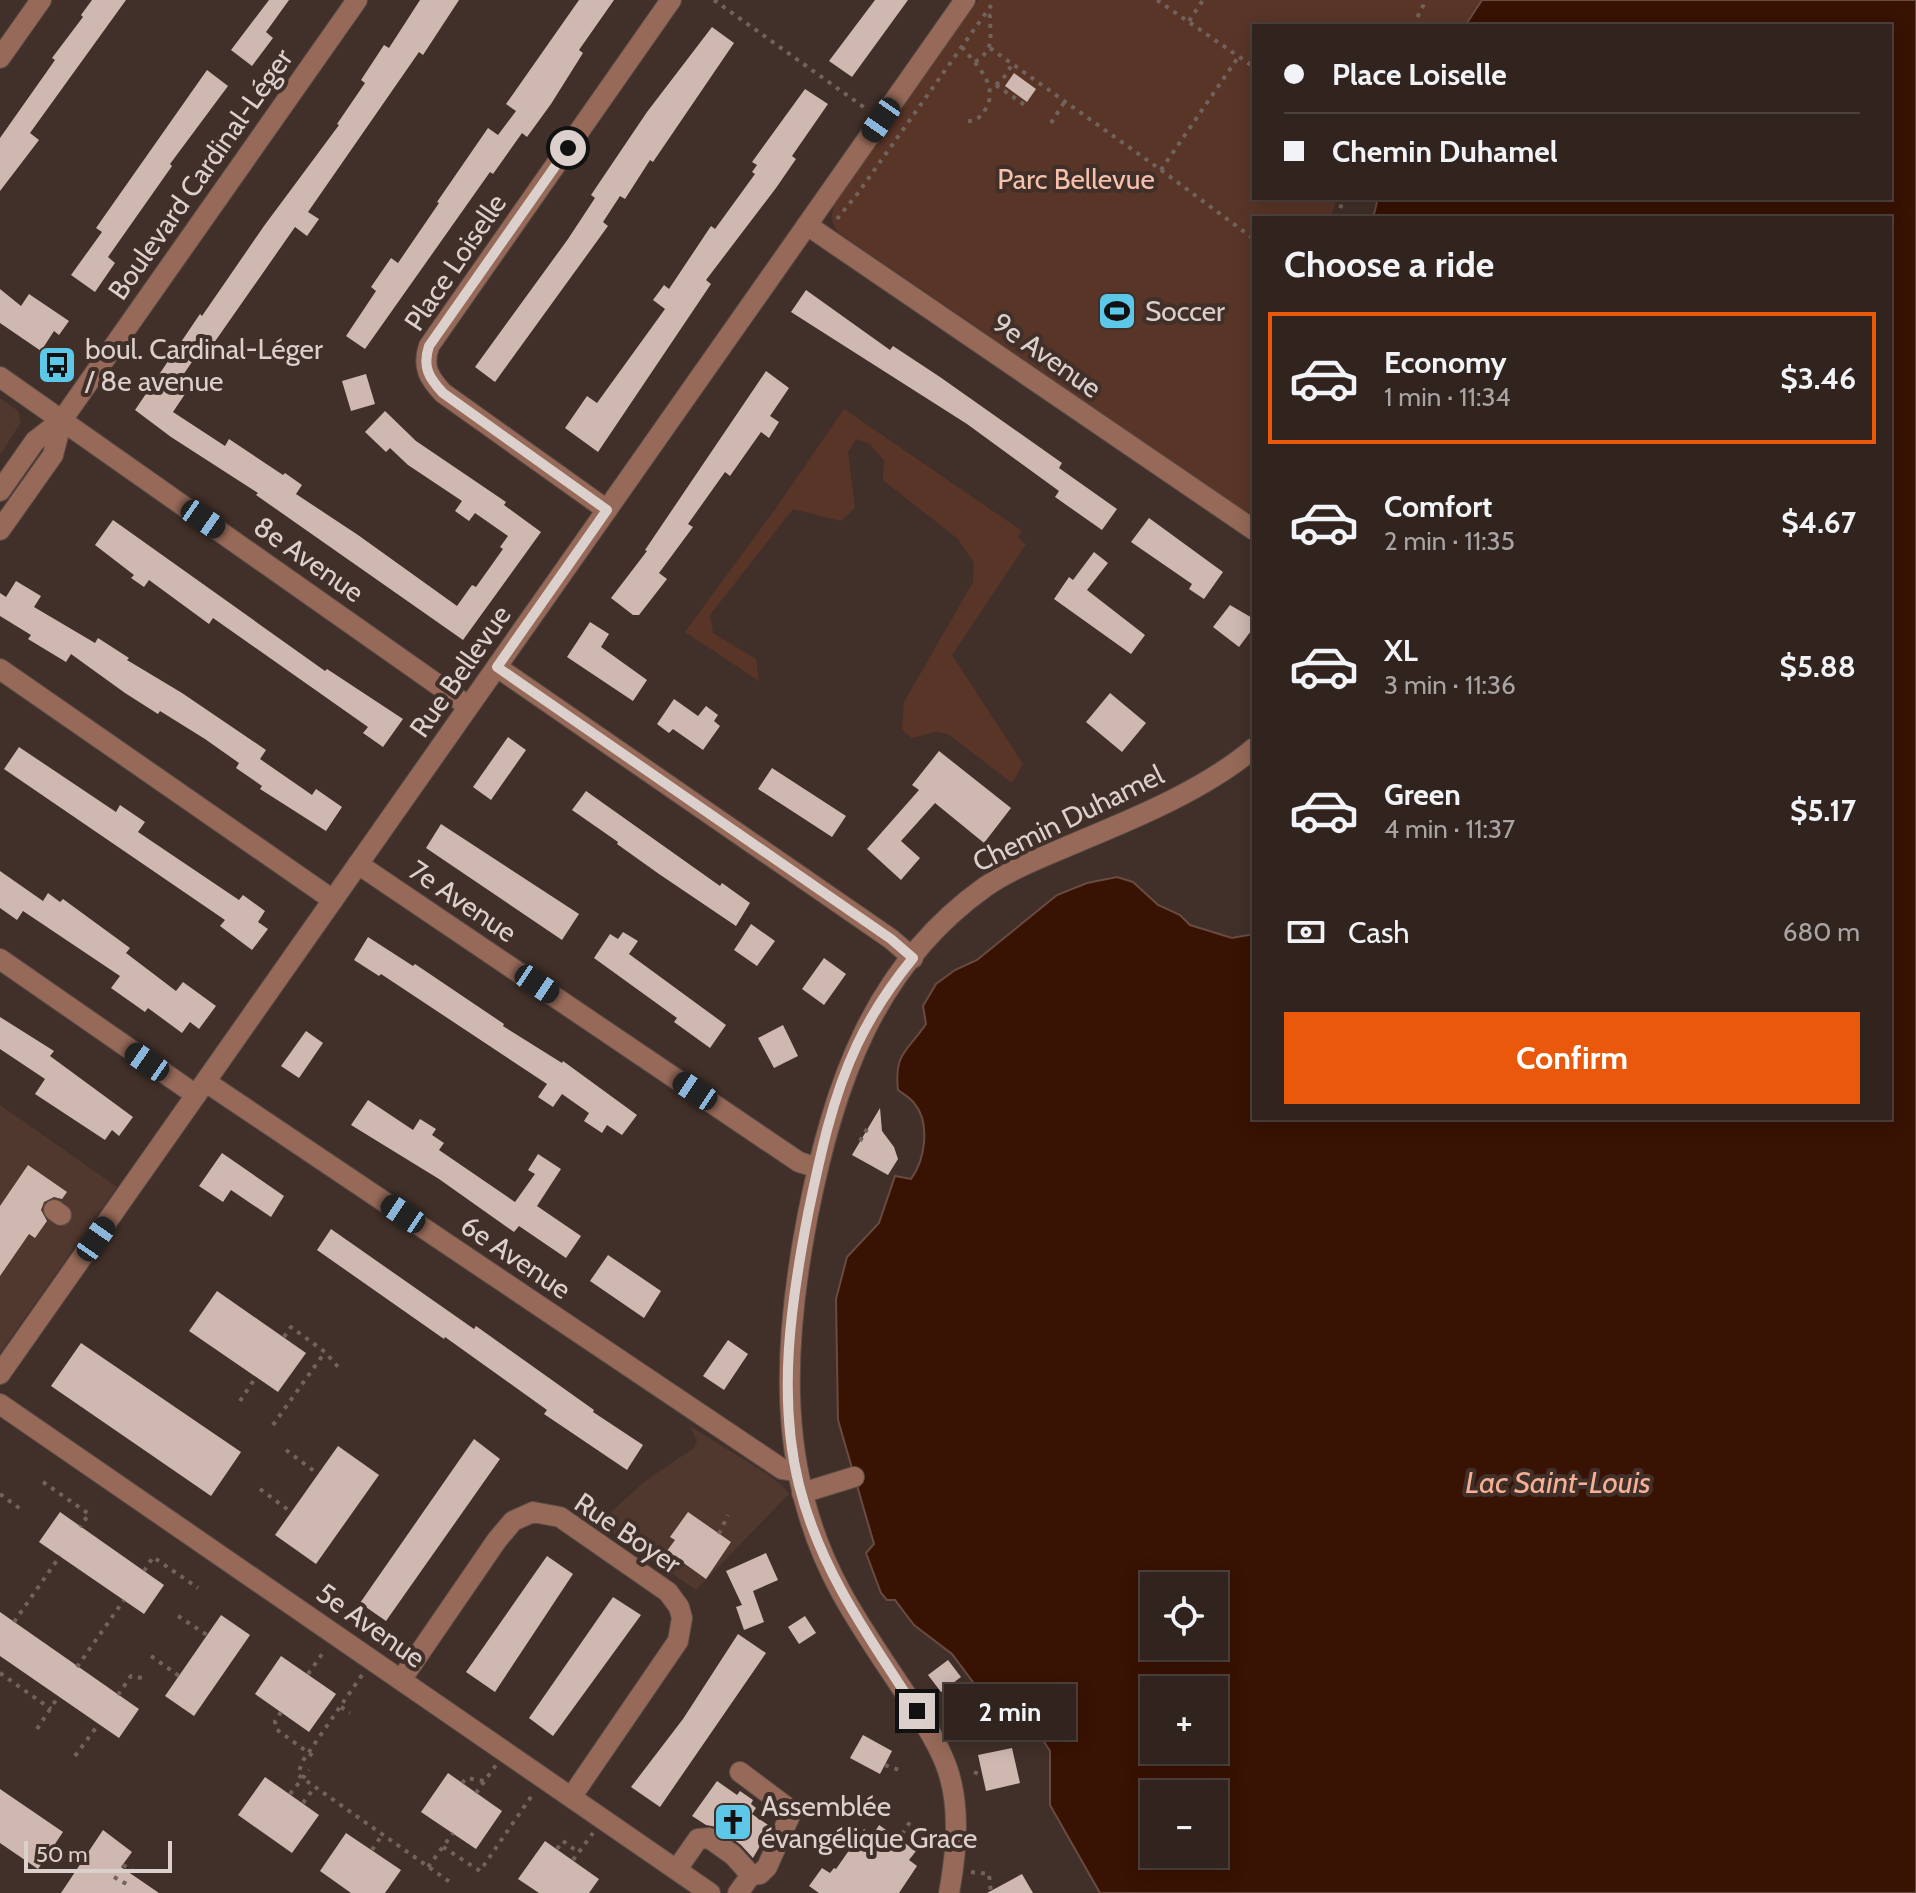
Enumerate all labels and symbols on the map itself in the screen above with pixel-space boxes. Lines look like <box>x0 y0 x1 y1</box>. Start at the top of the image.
street label: Boulevard Cardinal-Léger <box>101 42 300 306</box>
car <box>857 93 905 147</box>
route start <box>550 130 586 166</box>
park label: Parc Bellevue <box>997 162 1155 196</box>
street label: Place Loiselle <box>397 187 513 337</box>
sports icon: Soccer <box>1096 290 1138 332</box>
place label: Soccer <box>1145 294 1225 328</box>
street label: 9e Avenue <box>986 305 1108 405</box>
place label: boul. Cardinal-Léger / 8e avenue <box>84 332 323 398</box>
bus stop icon: boul. Cardinal-Léger / 8e avenue <box>36 344 78 386</box>
car <box>176 495 230 543</box>
street label: 8e Avenue <box>247 509 371 609</box>
street label: Rue Bellevue <box>402 599 518 743</box>
street label: Chemin Duhamel <box>967 757 1169 879</box>
street label: 7e Avenue <box>403 853 523 949</box>
car <box>510 961 564 1007</box>
car <box>120 1038 174 1086</box>
car <box>668 1068 722 1114</box>
car <box>376 1191 430 1237</box>
street label: 6e Avenue <box>455 1208 577 1306</box>
car <box>72 1212 120 1266</box>
water label: Lac Saint-Louis <box>1465 1464 1651 1501</box>
street label: Rue Boyer <box>568 1485 688 1581</box>
street label: 5e Avenue <box>310 1575 432 1675</box>
callout: 2 min <box>945 1683 1077 1739</box>
route end <box>899 1693 935 1729</box>
place label: Assemblée évangélique Grace <box>761 1789 977 1855</box>
church icon: Assemblée évangélique Grace <box>712 1801 754 1843</box>
scale bar <box>24 1837 172 1873</box>

